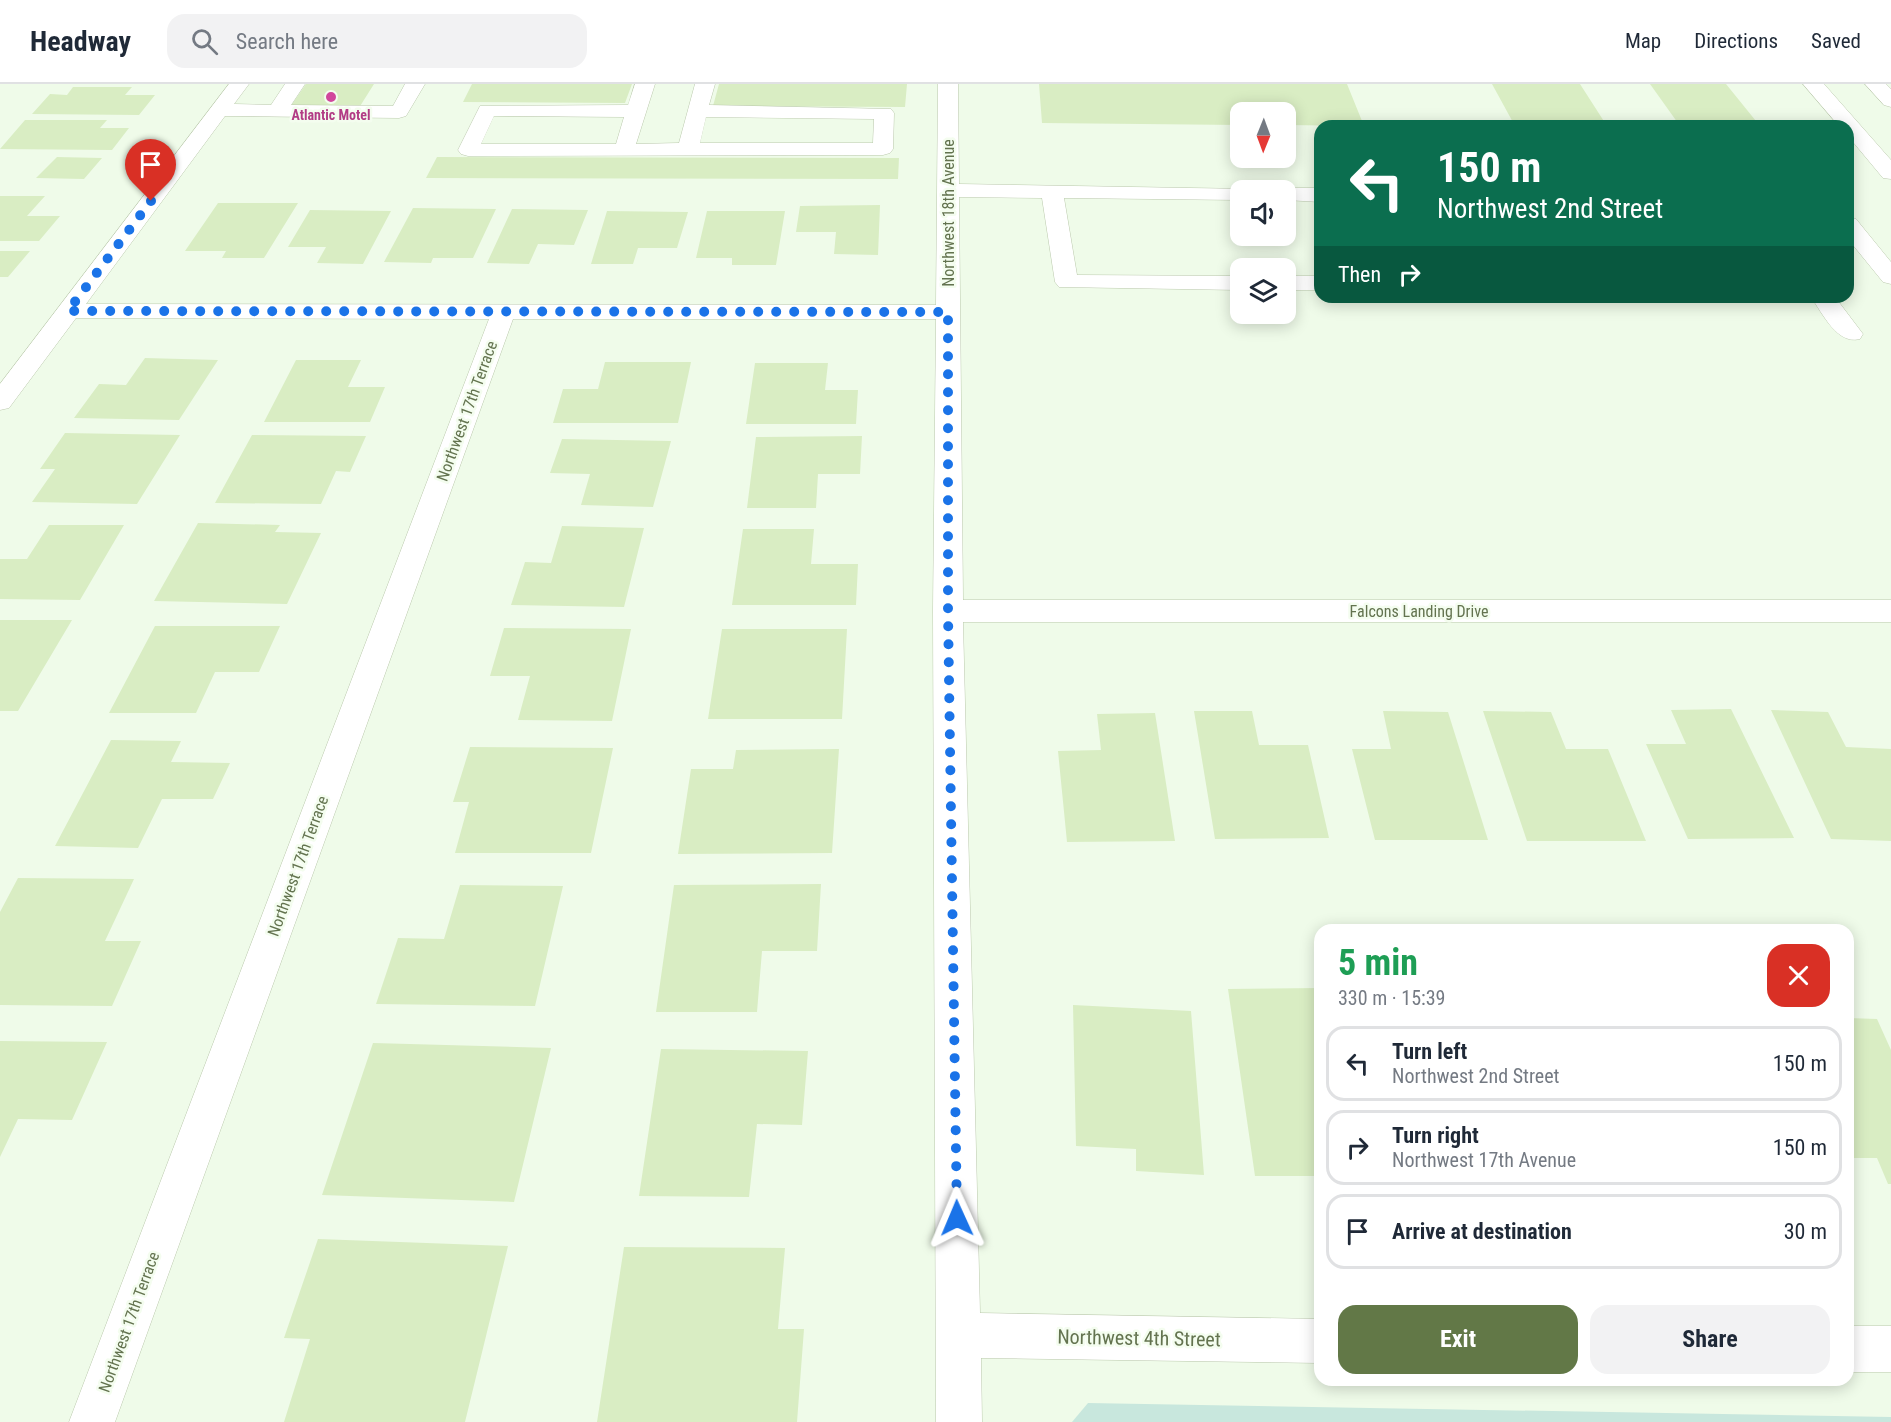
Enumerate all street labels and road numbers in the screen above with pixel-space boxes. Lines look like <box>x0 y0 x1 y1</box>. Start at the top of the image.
street label: Northwest 18th Avenue <box>939 139 958 287</box>
street label: Northwest 17th Terrace <box>433 338 501 484</box>
street label: Falcons Landing Drive <box>1350 602 1488 621</box>
street label: Northwest 17th Terrace <box>264 793 332 939</box>
street label: Northwest 17th Terrace <box>95 1249 163 1395</box>
street label: Northwest 4th Street <box>1057 1325 1221 1351</box>

